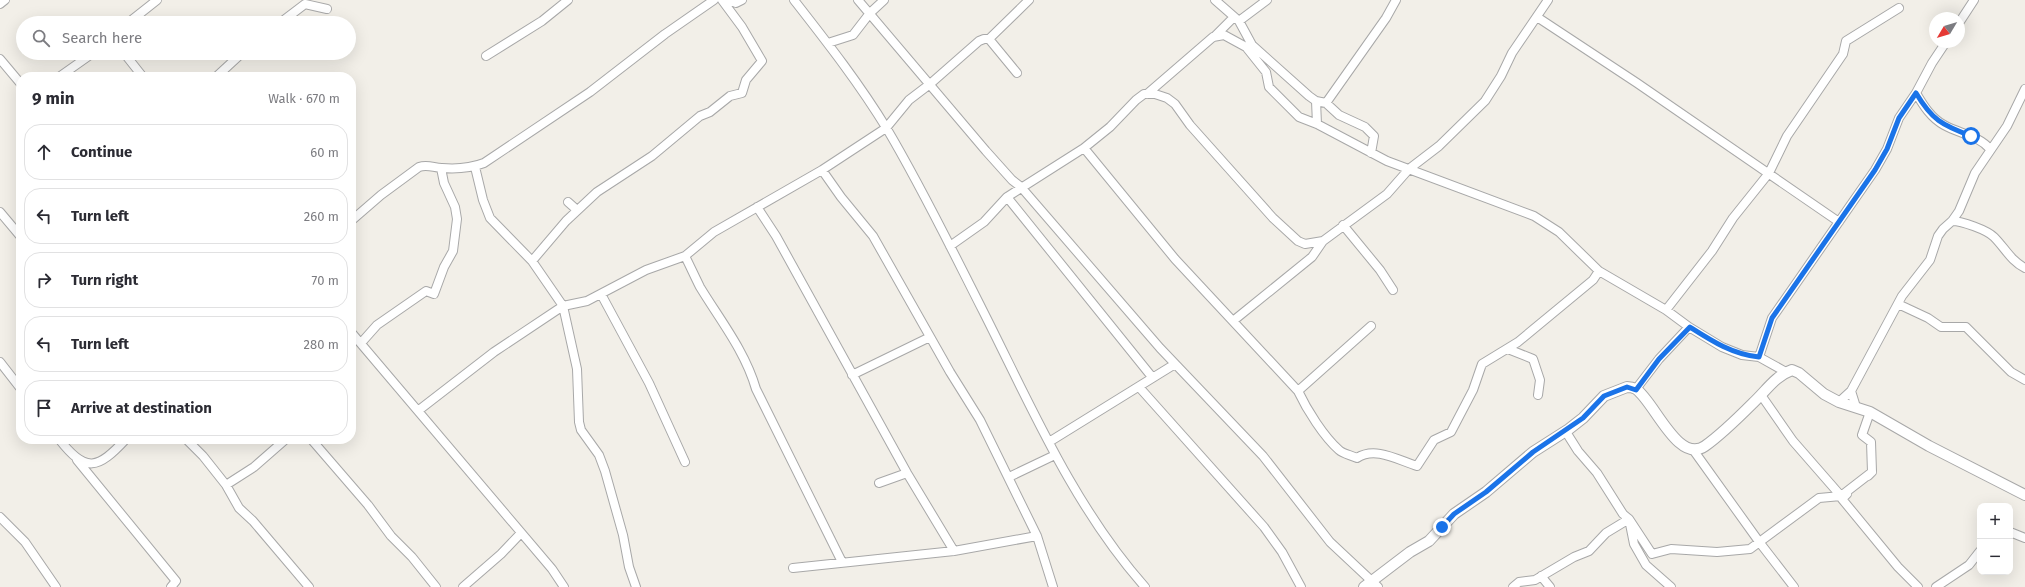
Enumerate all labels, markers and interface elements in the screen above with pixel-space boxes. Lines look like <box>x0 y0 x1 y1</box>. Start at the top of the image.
north arrow <box>1929 12 1965 48</box>
search box <box>16 16 356 60</box>
icon: search <box>30 27 52 49</box>
text: Search here <box>62 29 142 47</box>
text: 9 min <box>32 88 75 109</box>
text: Walk · 670 m <box>268 91 340 106</box>
route start <box>1962 127 1980 145</box>
icon: ahead <box>33 141 55 163</box>
text: Continue <box>71 143 132 161</box>
text: 60 m <box>310 145 339 160</box>
icon: left <box>33 205 55 227</box>
text: Turn left <box>71 207 129 225</box>
text: 260 m <box>304 209 339 224</box>
icon: right <box>33 269 55 291</box>
text: Turn right <box>71 271 138 289</box>
text: 70 m <box>312 273 339 288</box>
icon: left <box>33 333 55 355</box>
text: Turn left <box>71 335 129 353</box>
text: 280 m <box>304 337 339 352</box>
icon: arrive <box>33 397 55 419</box>
text: Arrive at destination <box>71 399 212 417</box>
map controls <box>1977 503 2013 575</box>
button: + <box>1977 503 2013 539</box>
route end <box>1433 518 1451 536</box>
button: − <box>1977 539 2013 575</box>

